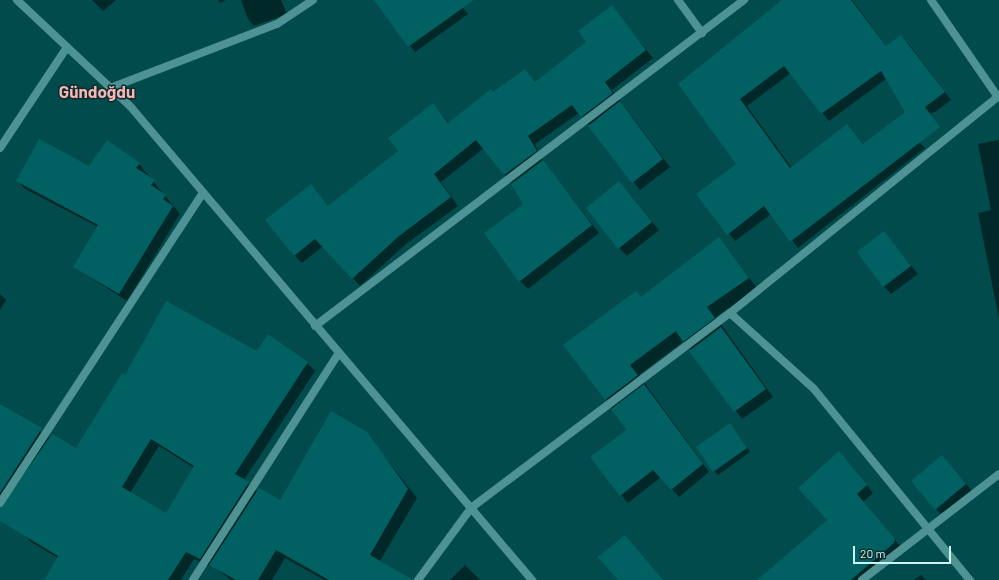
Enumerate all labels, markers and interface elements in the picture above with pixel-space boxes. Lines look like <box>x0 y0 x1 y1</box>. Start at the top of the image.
district label: Gündoğdu <box>59 82 135 102</box>
scale bar <box>855 538 953 564</box>
text: 20 m <box>860 546 886 560</box>

